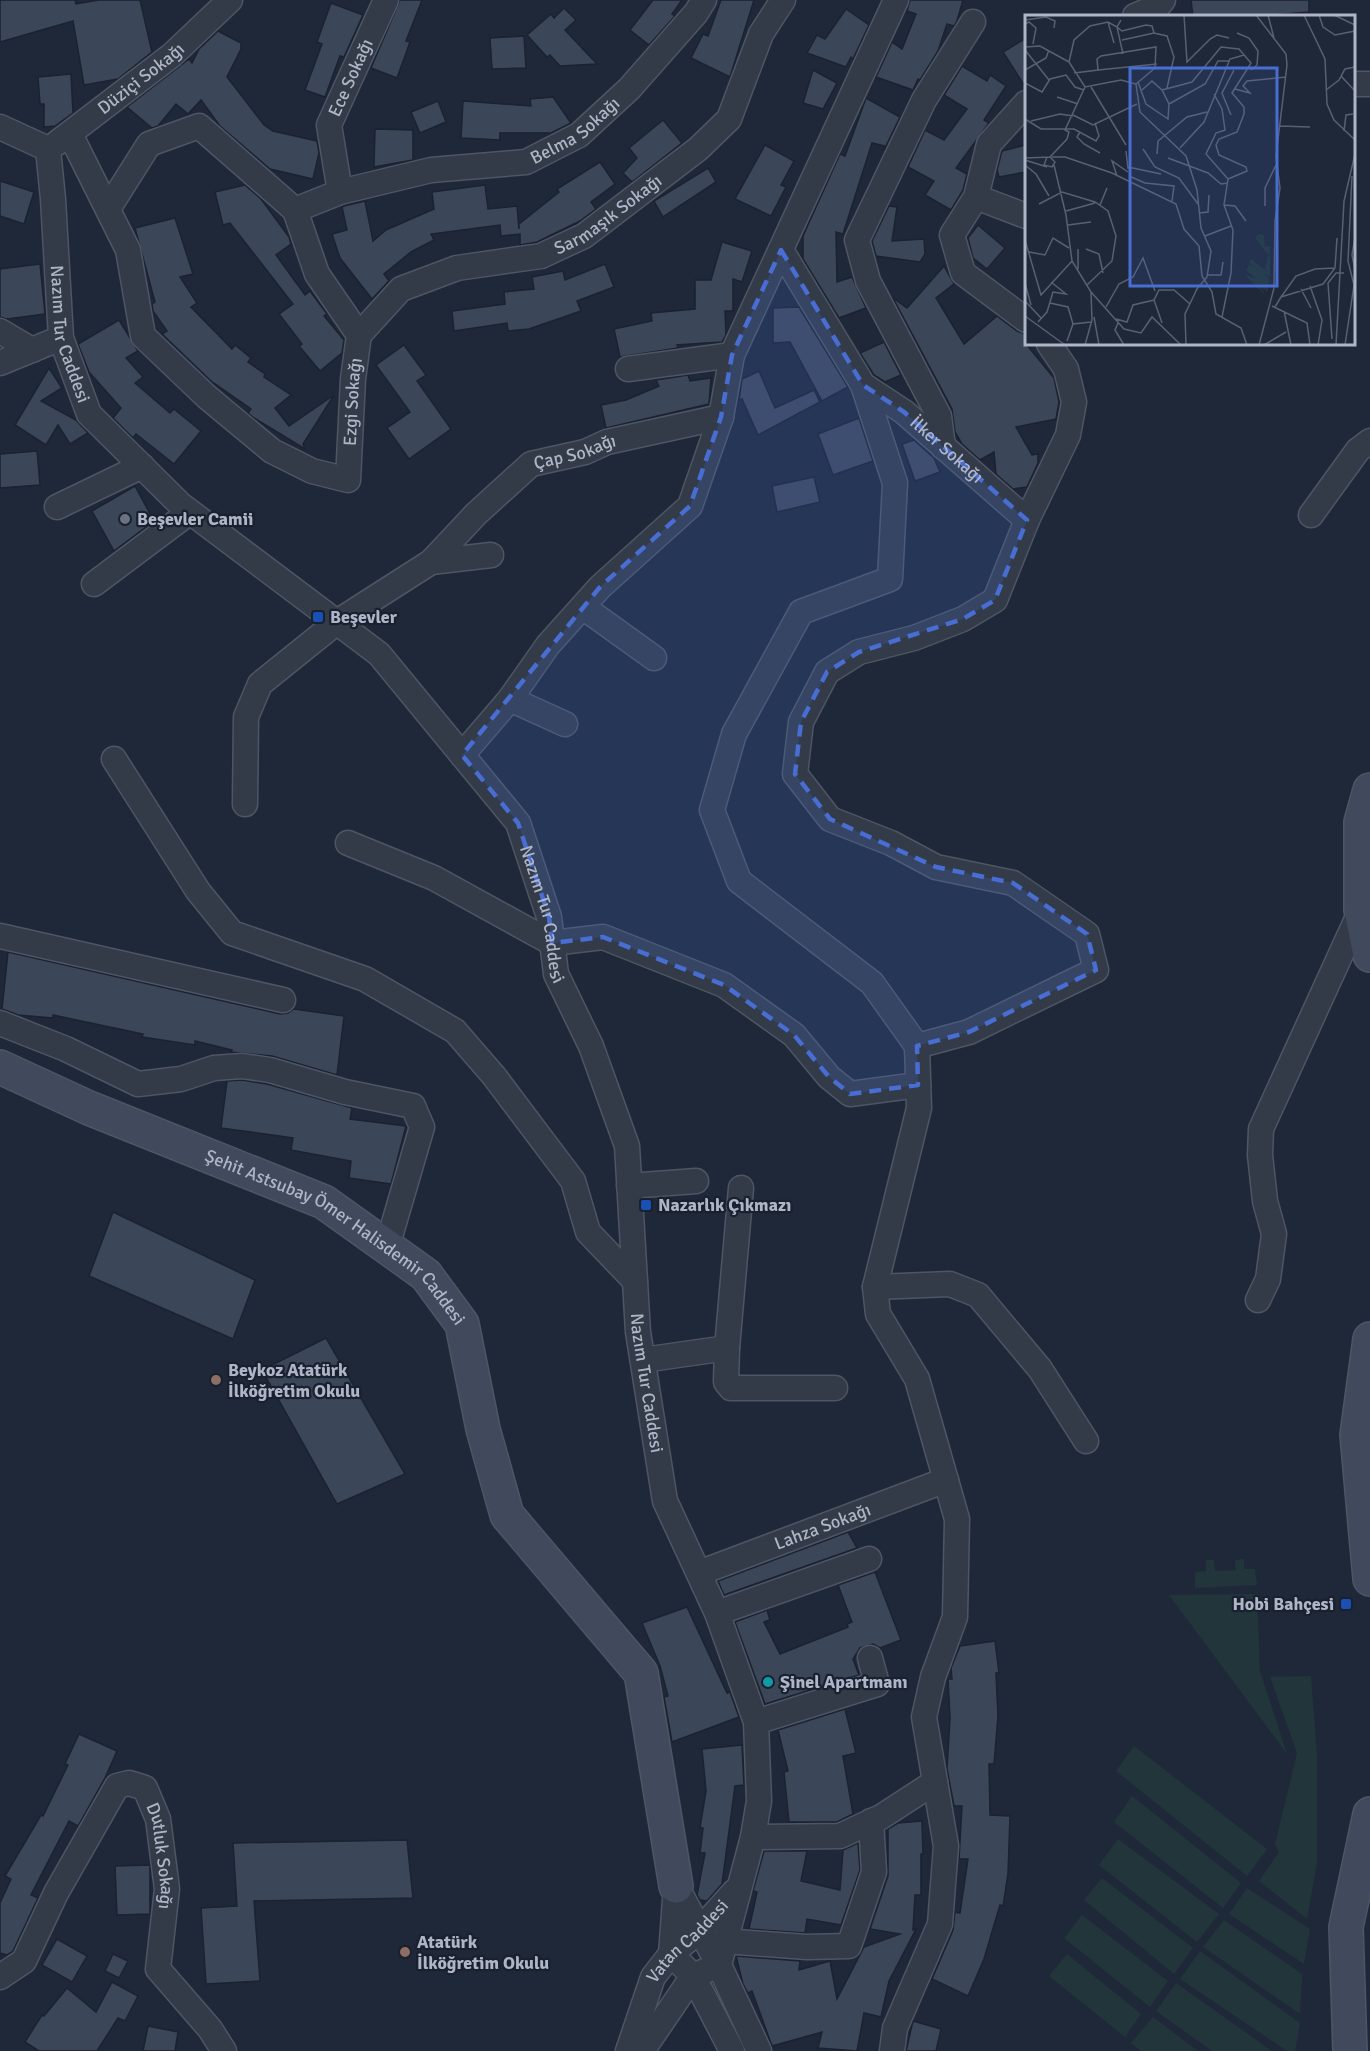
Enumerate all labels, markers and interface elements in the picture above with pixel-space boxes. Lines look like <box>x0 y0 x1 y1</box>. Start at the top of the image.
inset map <box>1025 15 1355 345</box>
street label: Ece Sokağı <box>323 35 378 120</box>
street label: Düziçi Sokağı <box>93 38 189 119</box>
street label: Belma Sokağı <box>527 92 624 169</box>
street label: Sarmaşık Sokağı <box>550 170 666 259</box>
street label: Nazım Tur Caddesi <box>46 265 95 406</box>
street label: Ezgi Sokağı <box>339 356 367 446</box>
street label: İlker Sokağı <box>905 411 988 488</box>
street label: Çap Sokağı <box>532 429 618 474</box>
place label: Beşevler Camii <box>137 508 253 530</box>
marker: Beşevler Camii <box>118 512 132 526</box>
place label: Beşevler <box>330 606 398 628</box>
marker: Beşevler <box>311 610 325 624</box>
street label: Nazım Tur Caddesi <box>515 842 570 987</box>
street label: Şehit Astsubay Ömer Halisdemir Caddesi <box>202 1145 470 1329</box>
place label: Nazarlık Çıkmazı <box>658 1194 791 1216</box>
marker: Nazarlık Çıkmazı <box>639 1198 653 1212</box>
street label: Nazım Tur Caddesi <box>626 1312 668 1454</box>
place label: Beykoz Atatürk İlköğretim Okulu <box>228 1359 360 1402</box>
marker: Beykoz Atatürk İlköğretim Okulu <box>209 1373 223 1387</box>
street label: Lahza Sokağı <box>771 1498 874 1555</box>
place label: Hobi Bahçesi <box>1232 1593 1334 1615</box>
marker: Hobi Bahçesi <box>1339 1597 1353 1611</box>
place label: Şinel Apartmanı <box>780 1671 908 1693</box>
marker: Şinel Apartmanı <box>761 1675 775 1689</box>
street label: Dutluk Sokağı <box>141 1799 178 1910</box>
street label: Vatan Caddesi <box>642 1895 733 1987</box>
place label: Atatürk İlköğretim Okulu <box>417 1931 549 1974</box>
marker: Atatürk İlköğretim Okulu <box>398 1945 412 1959</box>

